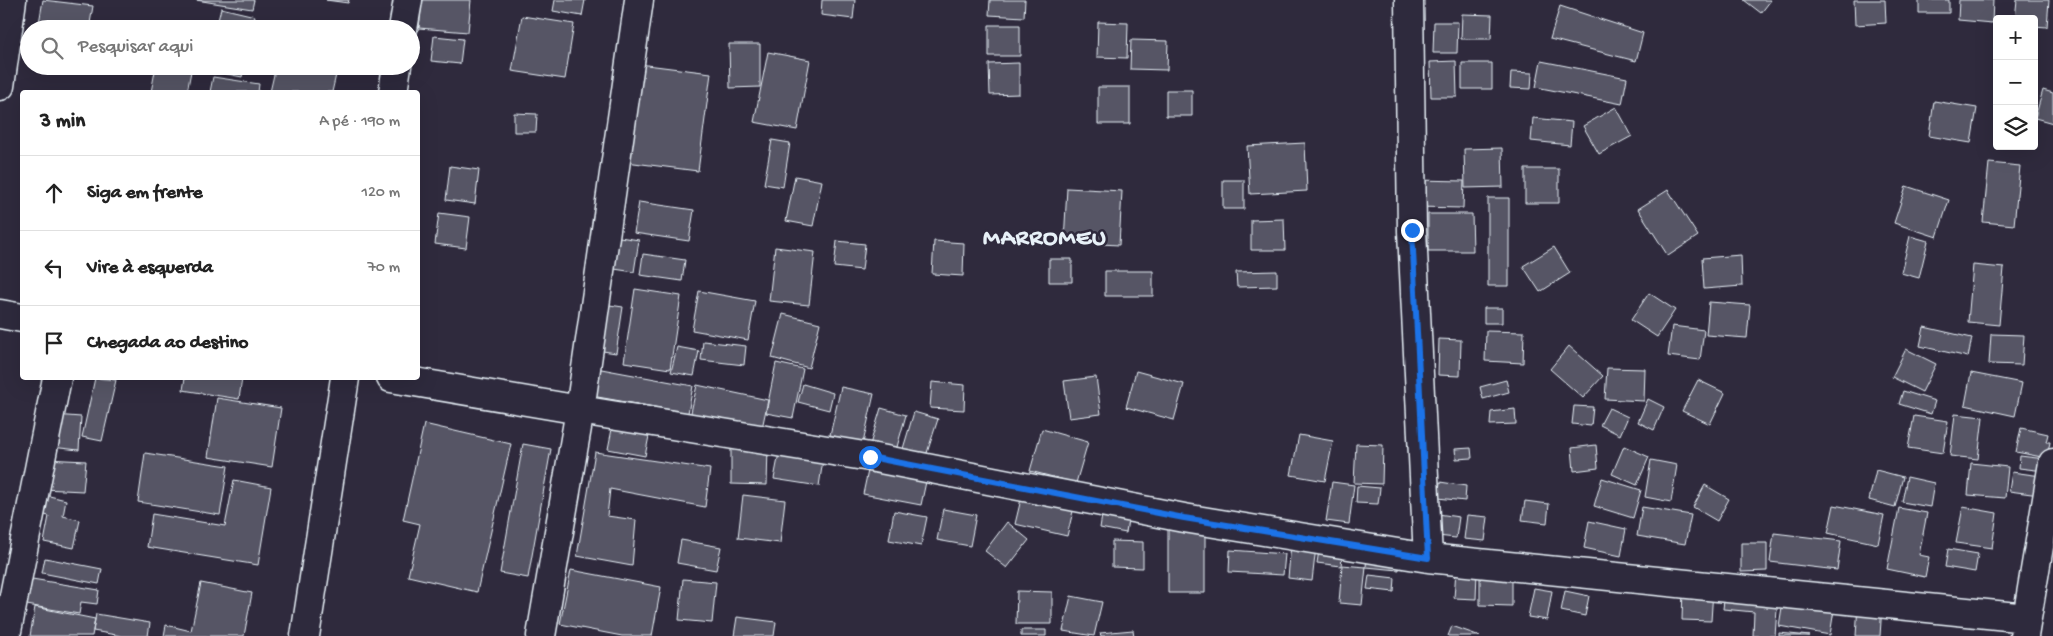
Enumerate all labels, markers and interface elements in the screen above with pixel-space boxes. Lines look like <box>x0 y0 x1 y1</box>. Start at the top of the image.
map controls <box>1993 15 2038 150</box>
button: + <box>1993 15 2038 60</box>
search box <box>20 20 420 75</box>
icon: search <box>38 34 66 62</box>
text: Pesquisar aqui <box>78 36 193 59</box>
button: − <box>1993 60 2038 105</box>
button: layers <box>1993 105 2038 150</box>
text: 3 min <box>40 110 85 135</box>
text: A pé · 190 m <box>319 113 400 132</box>
icon: ahead <box>40 179 68 207</box>
text: Siga em frente <box>87 182 203 205</box>
text: 120 m <box>361 184 400 203</box>
route end <box>1401 219 1424 242</box>
district label: MARROMEU <box>983 225 1107 254</box>
icon: left <box>40 254 68 282</box>
text: Vire à esquerda <box>87 257 213 280</box>
text: 70 m <box>367 259 400 278</box>
icon: arrive <box>40 329 68 357</box>
text: Chegada ao destino <box>87 332 248 355</box>
route start <box>859 446 882 469</box>

